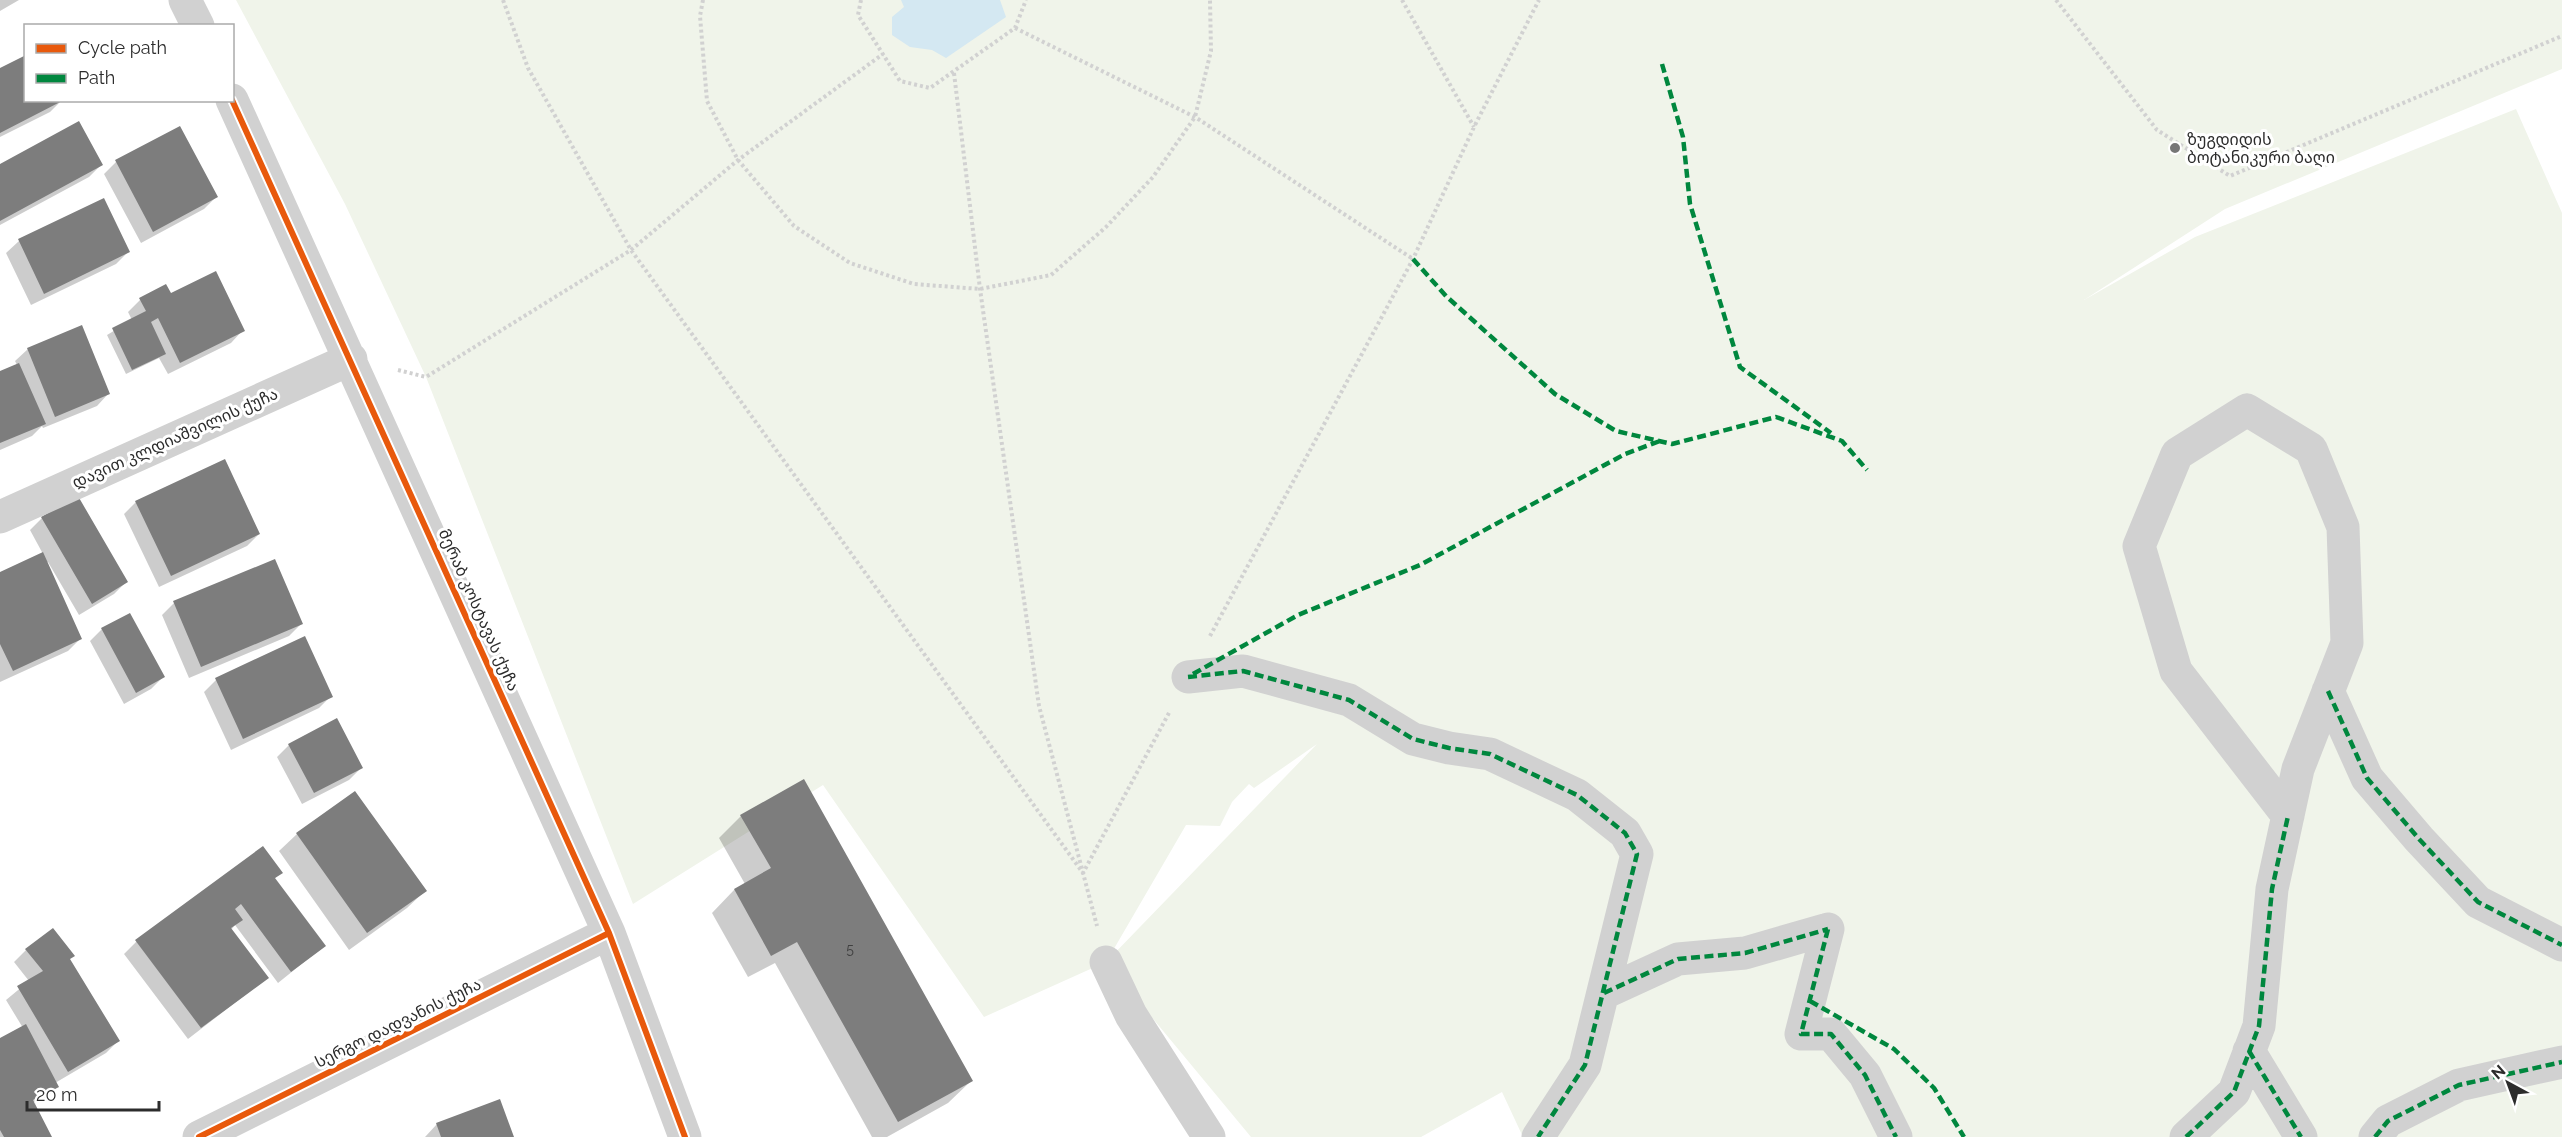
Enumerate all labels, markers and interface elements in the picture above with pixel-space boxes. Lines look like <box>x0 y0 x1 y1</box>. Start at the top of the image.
legend <box>24 24 234 102</box>
text: Cycle path <box>78 37 167 58</box>
text: Path <box>78 67 115 88</box>
place label: ზუგდიდის ბოტანიკური ბაღი <box>2187 130 2335 167</box>
marker: ზუგდიდის ბოტანიკური ბაღი <box>2168 141 2182 155</box>
street label: დავით კლდიაშვილის ქუჩა <box>69 384 281 493</box>
street label: მერაბ კოსტავას ქუჩა <box>435 526 523 694</box>
house number: 5 <box>846 941 854 957</box>
street label: სერგო დადვანის ქუჩა <box>312 975 484 1072</box>
north arrow <box>2478 1053 2538 1113</box>
text: N <box>2488 1061 2509 1083</box>
scale bar <box>27 1074 159 1112</box>
text: 20 m <box>36 1084 78 1105</box>

